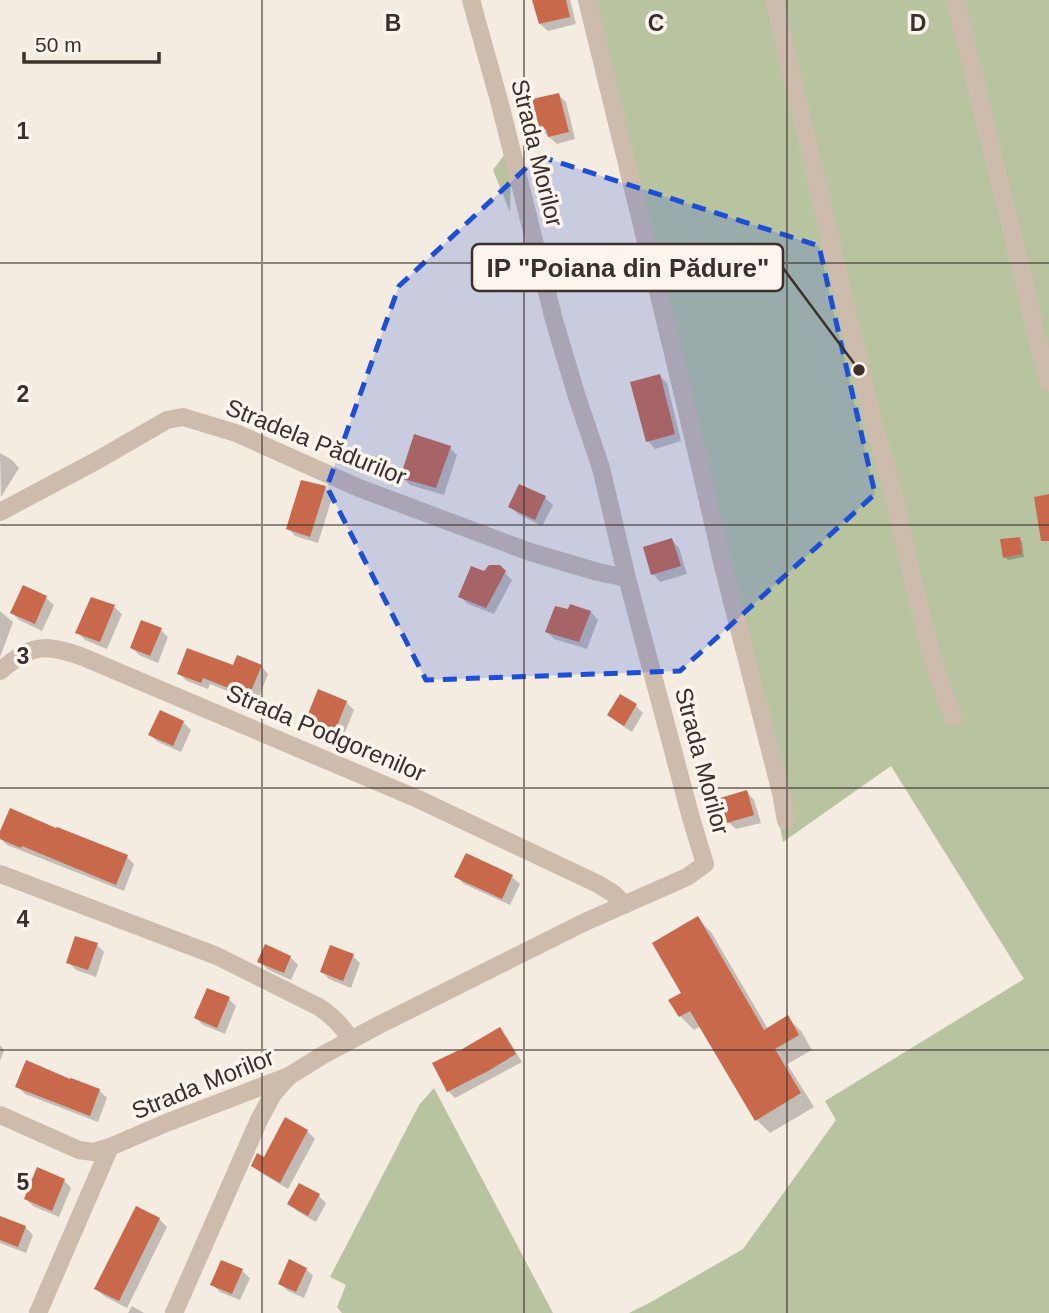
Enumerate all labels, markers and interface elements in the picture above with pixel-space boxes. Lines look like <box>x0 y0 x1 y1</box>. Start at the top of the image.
text: B <box>385 10 401 36</box>
text: C <box>648 10 664 36</box>
text: D <box>910 10 926 36</box>
scale bar <box>24 21 159 65</box>
text: 50 m <box>35 33 82 56</box>
street label: Strada Morilor <box>506 76 569 229</box>
text: 1 <box>17 118 30 144</box>
callout: IP "Poiana din Pădure" <box>472 244 783 291</box>
text: IP "Poiana din Pădure" <box>487 253 769 283</box>
text: 2 <box>17 381 29 407</box>
street label: Stradela Pădurilor <box>222 393 410 490</box>
text: 3 <box>17 643 29 669</box>
street label: Strada Podgorenilor <box>223 678 430 787</box>
street label: Strada Morilor <box>670 685 735 837</box>
text: 4 <box>17 906 30 932</box>
street label: Strada Morilor <box>128 1043 278 1124</box>
text: 5 <box>17 1169 30 1195</box>

